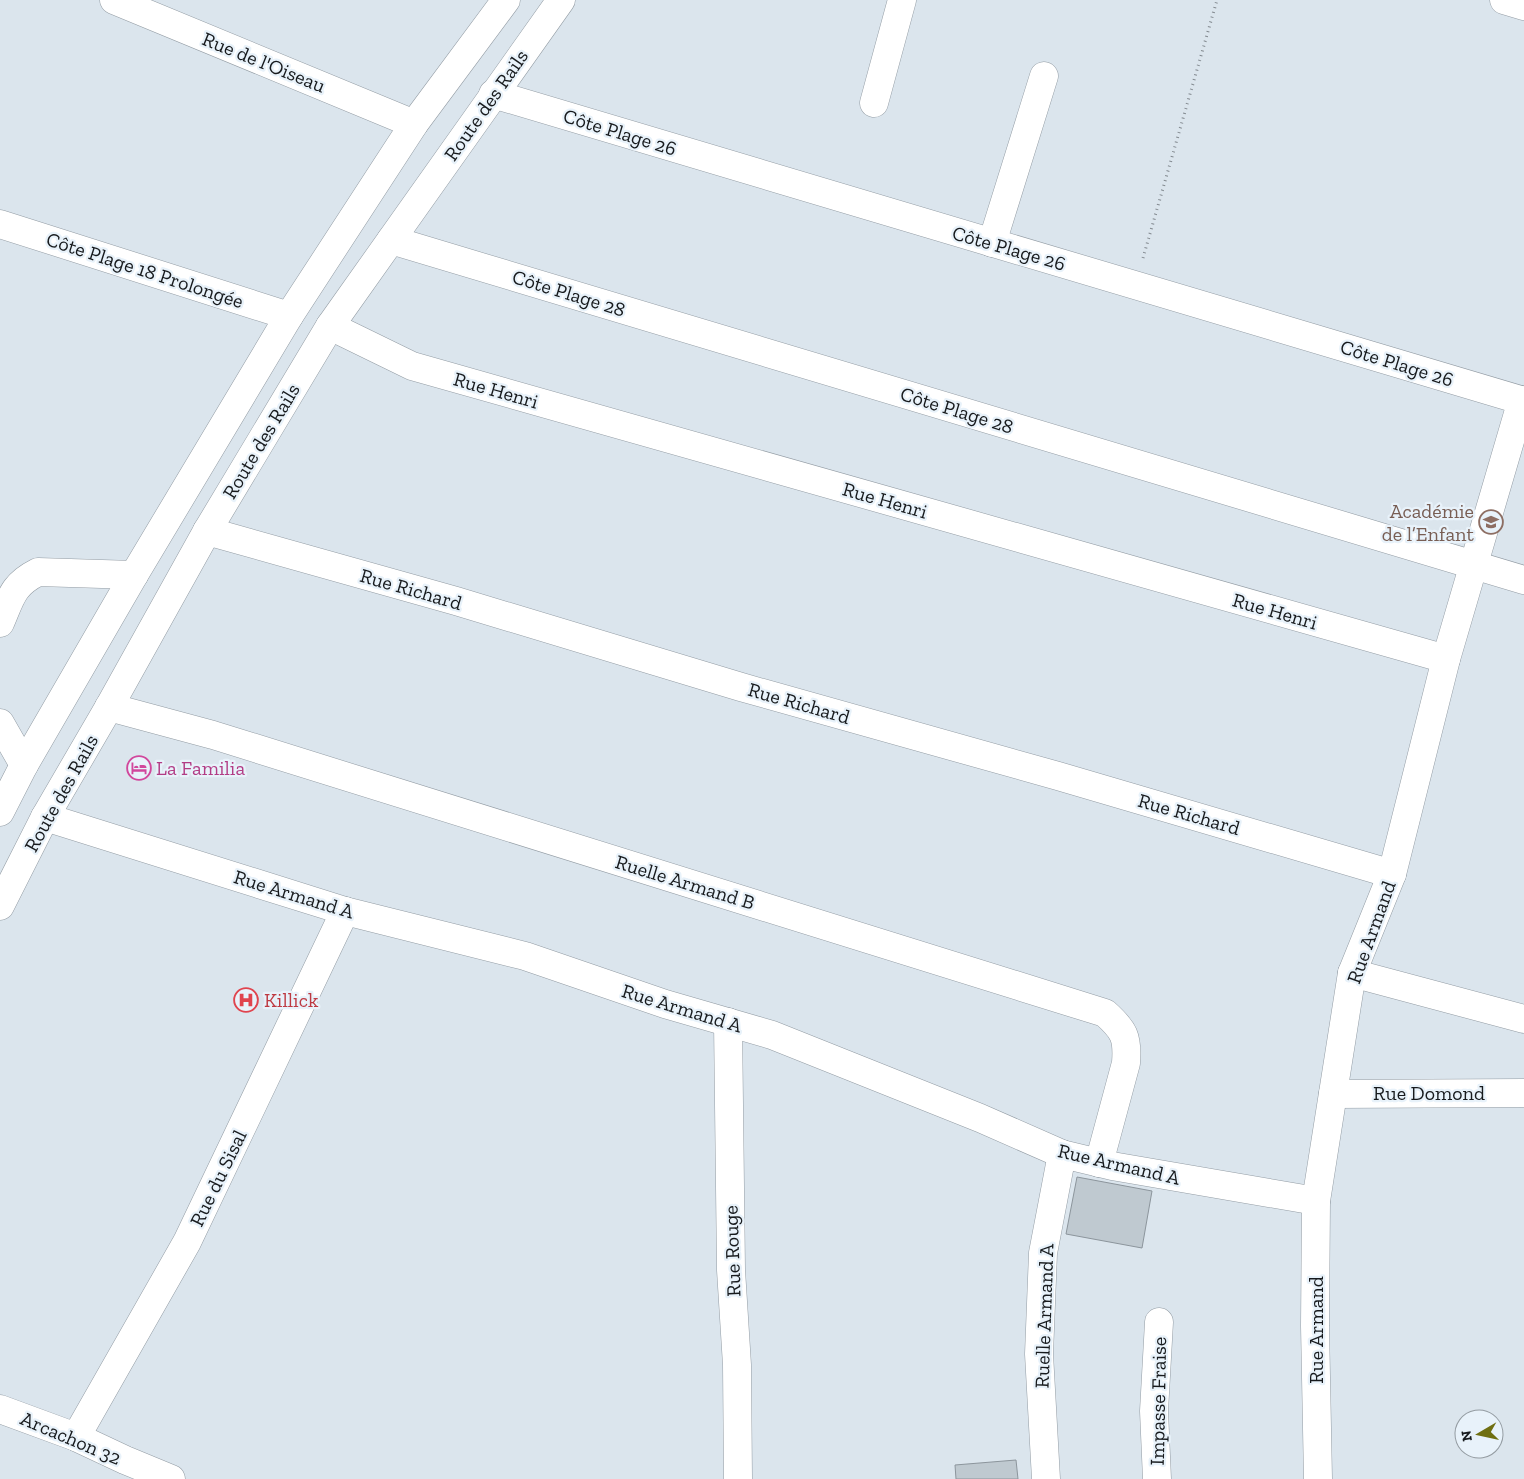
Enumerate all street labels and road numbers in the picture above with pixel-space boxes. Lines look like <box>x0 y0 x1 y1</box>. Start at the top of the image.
street label: Rue de l'Oiseau <box>199 26 329 98</box>
street label: Route des Rails <box>439 45 533 165</box>
street label: Côte Plage 26 <box>561 103 679 161</box>
street label: Côte Plage 26 <box>950 220 1068 276</box>
street label: Côte Plage 18 Prolongée <box>43 227 247 313</box>
street label: Côte Plage 28 <box>510 264 628 322</box>
street label: Côte Plage 26 <box>1338 334 1456 392</box>
street label: Rue Henri <box>451 366 542 414</box>
street label: Route des Rails <box>217 379 305 503</box>
street label: Côte Plage 28 <box>898 381 1016 439</box>
street label: Rue Henri <box>840 476 931 524</box>
street label: Rue Richard <box>357 563 465 615</box>
street label: Rue Henri <box>1230 587 1321 635</box>
street label: Rue Richard <box>745 677 853 729</box>
street label: Route des Rails <box>19 730 103 856</box>
street label: Rue Richard <box>1135 788 1243 840</box>
street label: Ruelle Armand B <box>613 849 757 915</box>
street label: Rue Armand A <box>231 864 358 924</box>
street label: Rue Armand <box>1341 877 1401 987</box>
street label: Rue Armand A <box>619 978 746 1038</box>
street label: Rue Domond <box>1373 1081 1485 1105</box>
street label: Rue du Sisal <box>184 1126 252 1230</box>
street label: Rue Armand A <box>1056 1138 1183 1190</box>
street label: Rue Rouge <box>718 1205 746 1297</box>
street label: Ruelle Armand A <box>1029 1242 1059 1389</box>
street label: Rue Armand <box>1304 1276 1328 1384</box>
street label: Impasse Fraise <box>1145 1336 1171 1466</box>
street label: Arcachon 32 <box>17 1406 125 1470</box>

